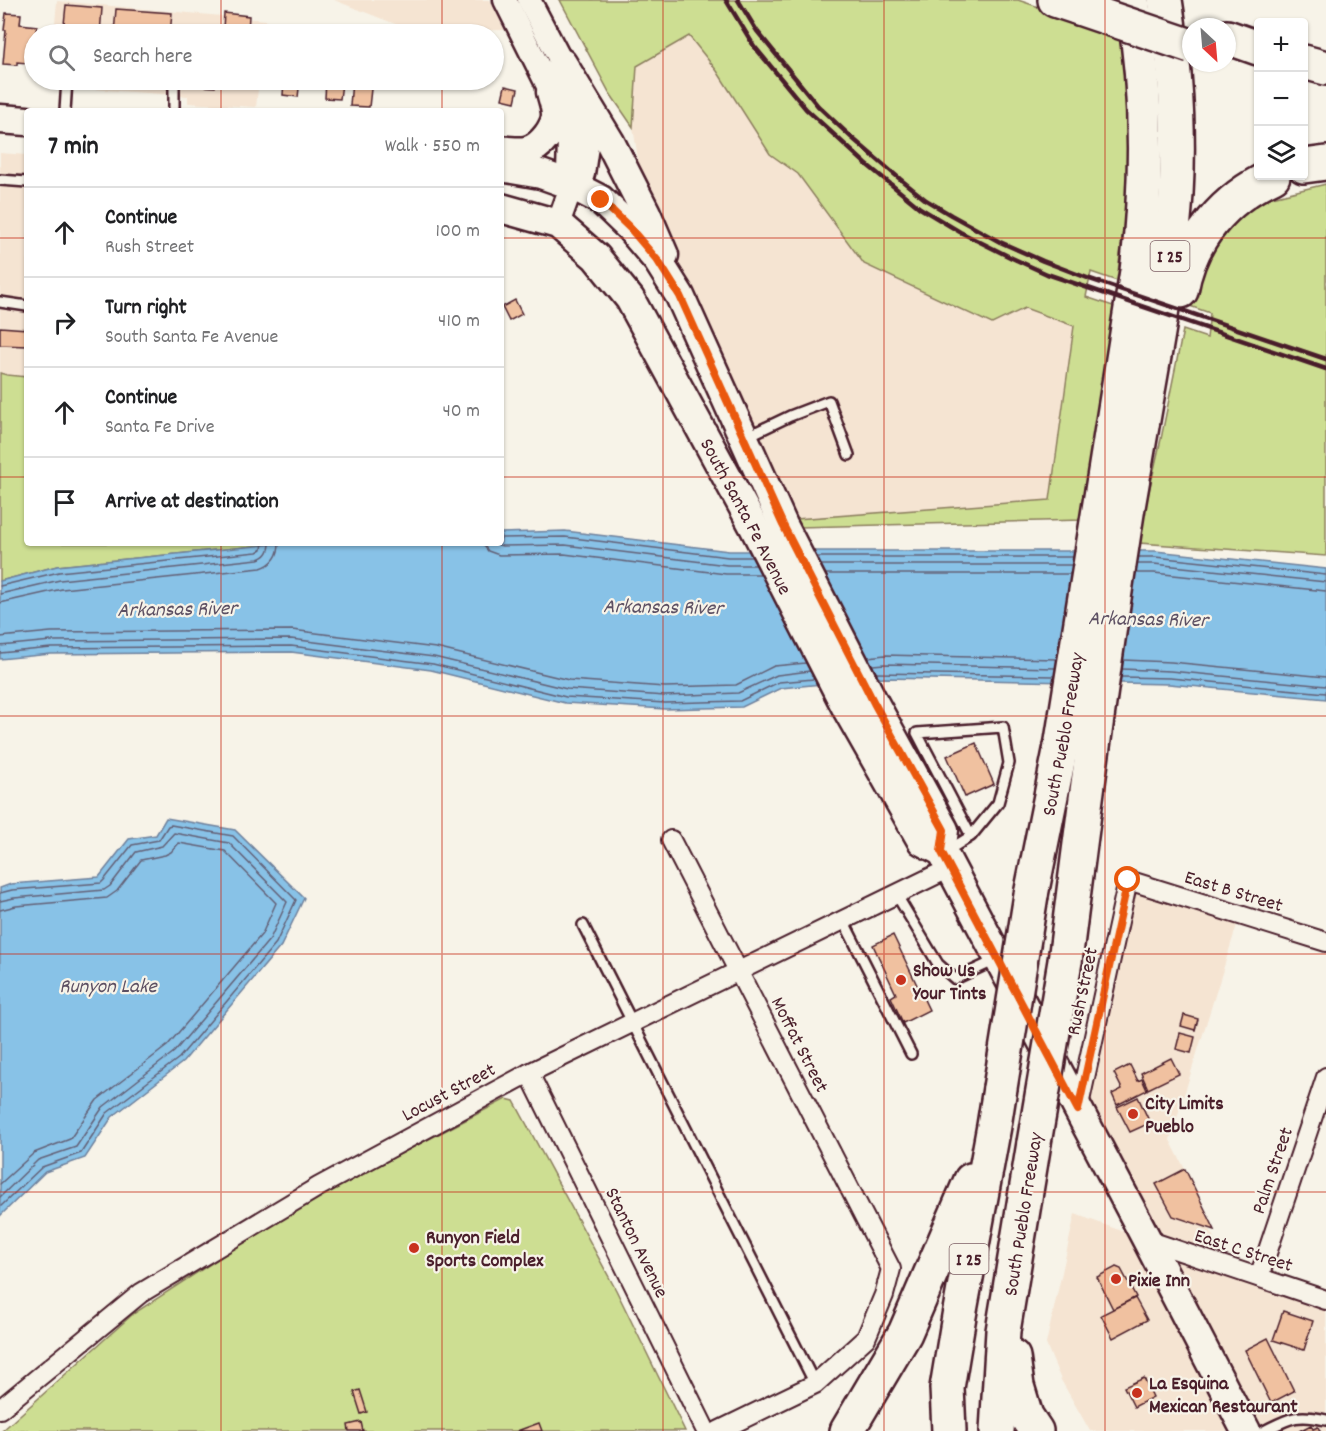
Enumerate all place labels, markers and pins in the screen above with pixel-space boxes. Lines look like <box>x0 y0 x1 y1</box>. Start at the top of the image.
place label: Show Us Your Tints <box>912 958 987 1009</box>
marker: Show Us Your Tints <box>894 973 908 987</box>
place label: City Limits Pueblo <box>1145 1091 1224 1142</box>
marker: City Limits Pueblo <box>1126 1107 1140 1121</box>
place label: Runyon Field Sports Complex <box>426 1225 544 1276</box>
marker: Runyon Field Sports Complex <box>407 1241 421 1255</box>
place label: Pixie Inn <box>1128 1268 1190 1296</box>
marker: Pixie Inn <box>1109 1272 1123 1286</box>
place label: La Esquina Mexican Restaurant <box>1149 1371 1298 1422</box>
marker: La Esquina Mexican Restaurant <box>1130 1386 1144 1400</box>

